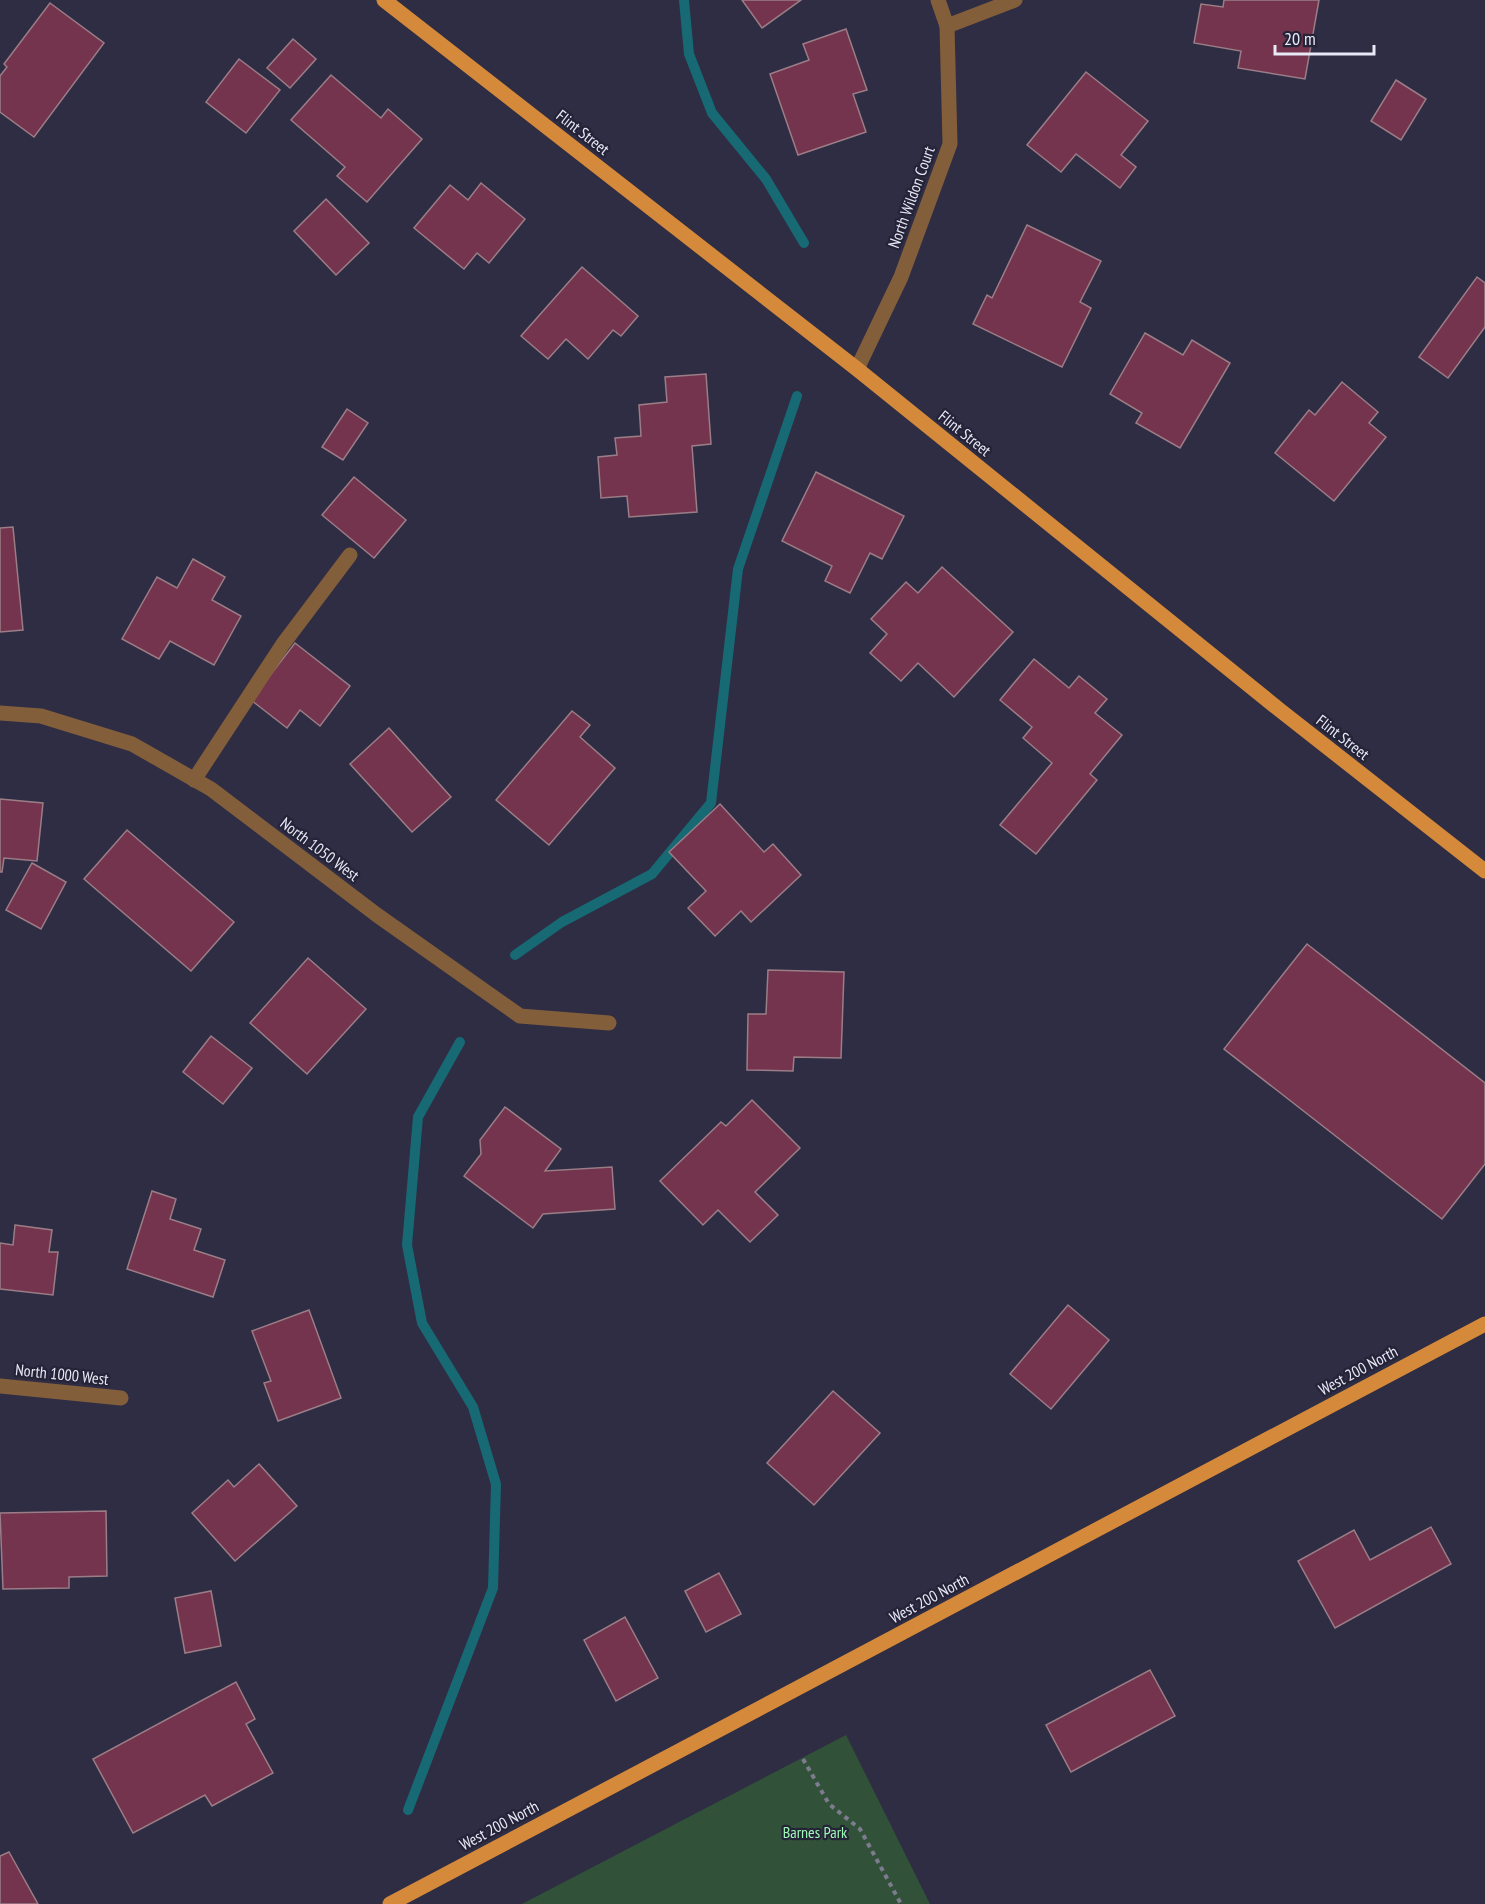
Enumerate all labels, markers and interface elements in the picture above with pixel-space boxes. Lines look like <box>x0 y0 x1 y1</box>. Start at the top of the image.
scale bar <box>1275 18 1374 56</box>
text: 20 m <box>1284 27 1316 50</box>
street label: Flint Street <box>553 105 614 159</box>
street label: North Wildon Court <box>883 143 939 251</box>
street label: Flint Street <box>935 406 996 461</box>
street label: Flint Street <box>1313 710 1374 764</box>
street label: North 1050 West <box>277 813 364 886</box>
street label: West 200 North <box>1315 1341 1401 1399</box>
street label: North 1000 West <box>14 1359 110 1389</box>
street label: West 200 North <box>886 1569 972 1627</box>
street label: West 200 North <box>456 1796 542 1854</box>
park label: Barnes Park <box>783 1822 848 1842</box>

